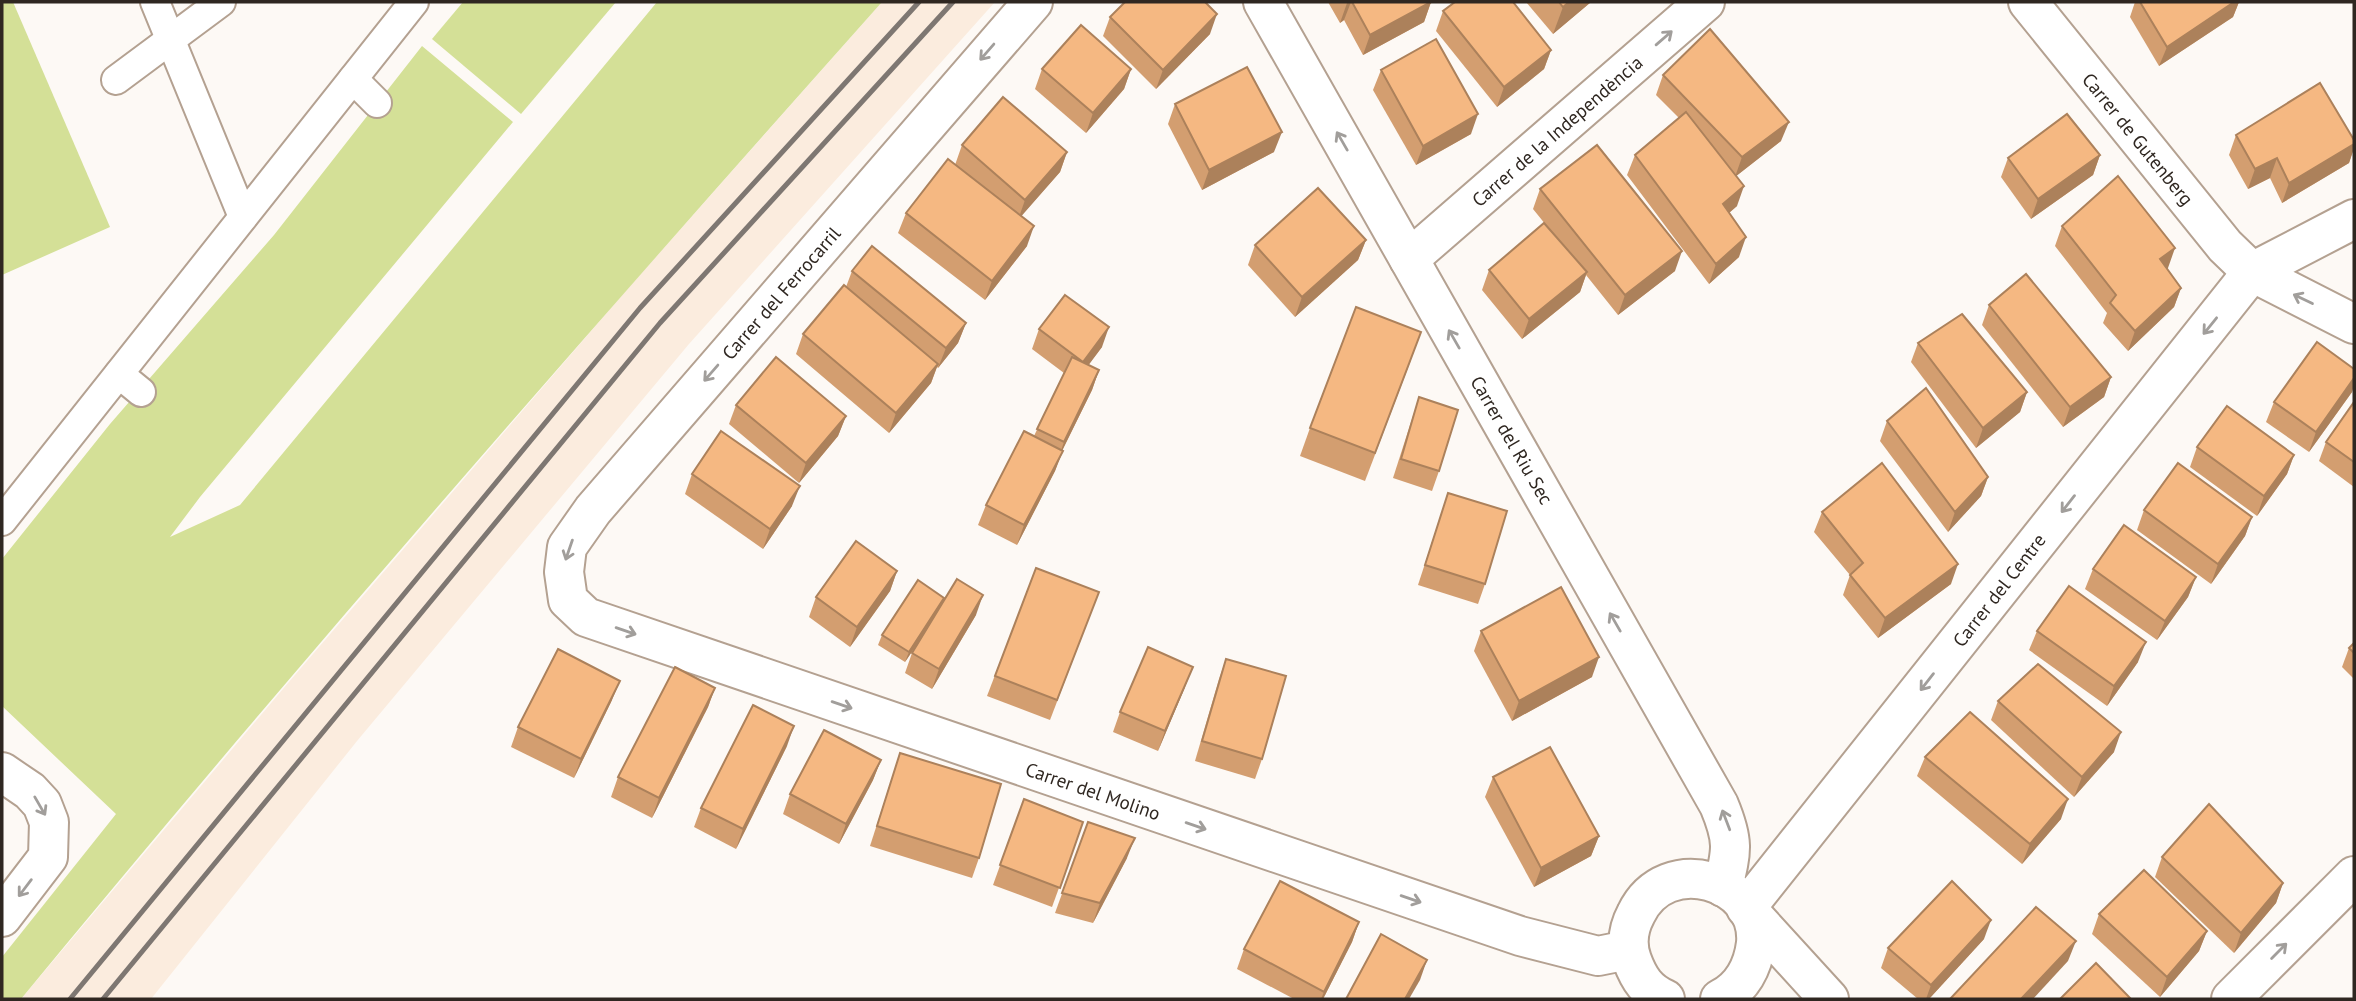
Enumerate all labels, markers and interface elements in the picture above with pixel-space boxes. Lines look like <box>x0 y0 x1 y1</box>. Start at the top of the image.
one-way arrow <box>1655 29 1672 46</box>
one-way arrow <box>979 43 995 61</box>
street label: Carrer de la Independència <box>1467 50 1647 212</box>
street label: Carrer de Gutenberg <box>2077 68 2199 210</box>
one-way arrow <box>1335 131 1349 151</box>
street label: Carrer del Ferrocarril <box>717 221 846 365</box>
one-way arrow <box>2293 292 2314 306</box>
one-way arrow <box>2202 316 2217 334</box>
one-way arrow <box>1447 329 1461 349</box>
one-way arrow <box>703 364 719 382</box>
street label: Carrer del Riu Sec <box>1466 371 1558 509</box>
one-way arrow <box>2061 494 2076 512</box>
street label: Carrer del Centre <box>1947 528 2051 652</box>
one-way arrow <box>562 538 574 560</box>
one-way arrow <box>1608 612 1622 632</box>
one-way arrow <box>615 626 637 638</box>
one-way arrow <box>1919 672 1934 690</box>
one-way arrow <box>830 700 852 712</box>
street label: Carrer del Molino <box>1022 757 1164 825</box>
one-way arrow <box>34 796 48 816</box>
one-way arrow <box>1718 810 1731 832</box>
one-way arrow <box>1185 821 1207 833</box>
one-way arrow <box>18 878 33 896</box>
one-way arrow <box>1400 894 1422 906</box>
one-way arrow <box>2271 943 2288 960</box>

